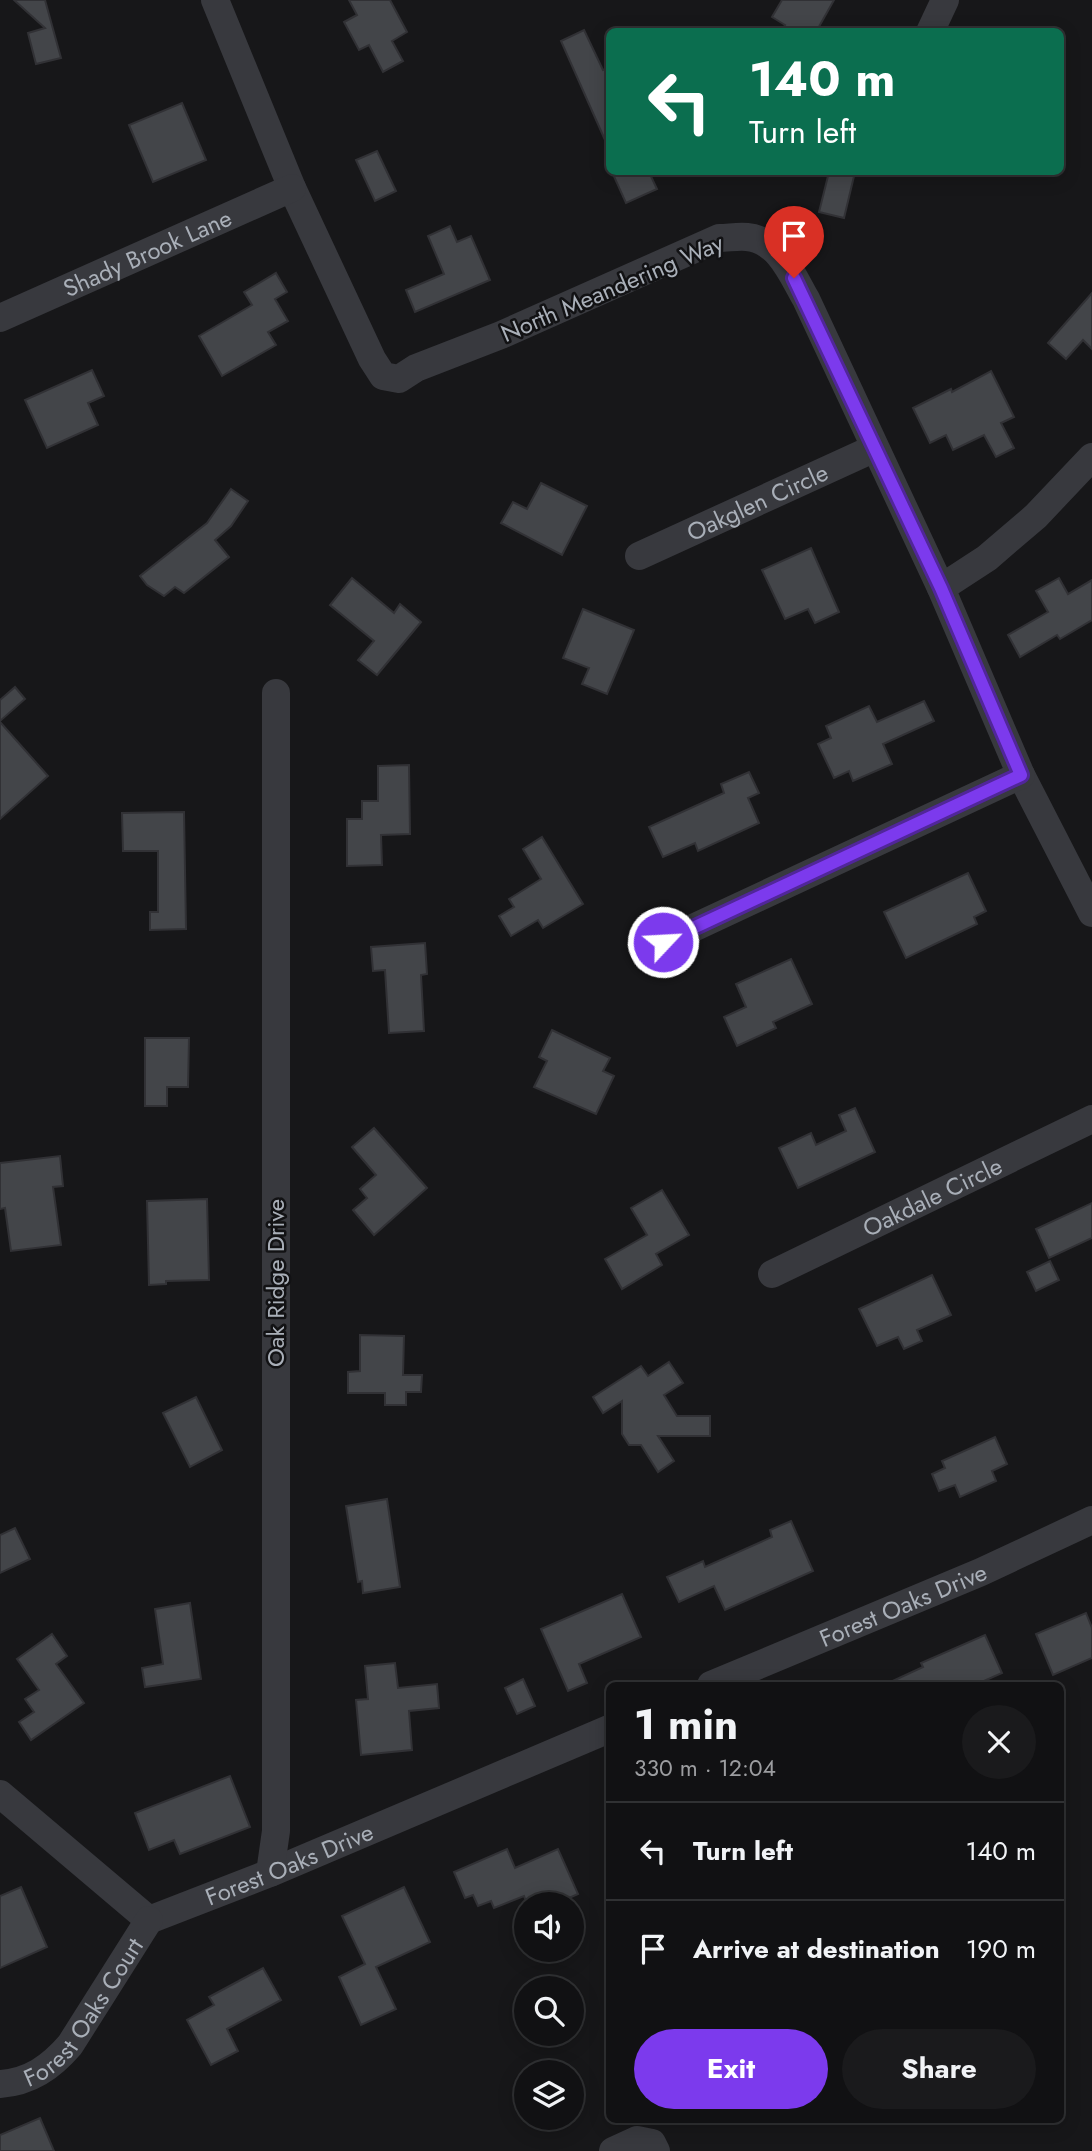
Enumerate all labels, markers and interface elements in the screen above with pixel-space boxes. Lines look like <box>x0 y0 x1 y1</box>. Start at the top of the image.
text: 140 m <box>749 44 895 114</box>
icon: left <box>634 56 725 147</box>
text: Turn left <box>749 109 856 155</box>
street label: Shady Brook Lane <box>57 200 237 305</box>
pin <box>764 206 824 278</box>
icon: arrive <box>775 217 813 255</box>
street label: North Meandering Way <box>495 225 729 351</box>
street label: Oakglen Circle <box>681 454 834 549</box>
position arrow <box>626 905 700 979</box>
street label: Oakdale Circle <box>856 1148 1008 1245</box>
street label: Oak Ridge Drive <box>258 1199 293 1367</box>
street label: Forest Oaks Drive <box>814 1554 992 1655</box>
text: 1 min <box>634 1694 738 1755</box>
button: close <box>962 1705 1036 1779</box>
text: 330 m · 12:04 <box>634 1751 776 1785</box>
street label: Forest Oaks Drive <box>200 1814 378 1914</box>
icon: left <box>634 1832 672 1870</box>
text: Turn left <box>693 1832 793 1870</box>
text: 140 m <box>965 1832 1036 1870</box>
map controls <box>514 1892 584 2130</box>
button: sound <box>514 1892 584 1962</box>
street label: Forest Oaks Court <box>18 1930 151 2095</box>
icon: arrive <box>634 1930 672 1968</box>
text: Arrive at destination <box>693 1930 940 1968</box>
text: 190 m <box>966 1930 1036 1968</box>
button: search <box>514 1976 584 2046</box>
button: Exit <box>634 2029 828 2109</box>
button: Share <box>842 2029 1036 2109</box>
button: layers <box>514 2060 584 2130</box>

